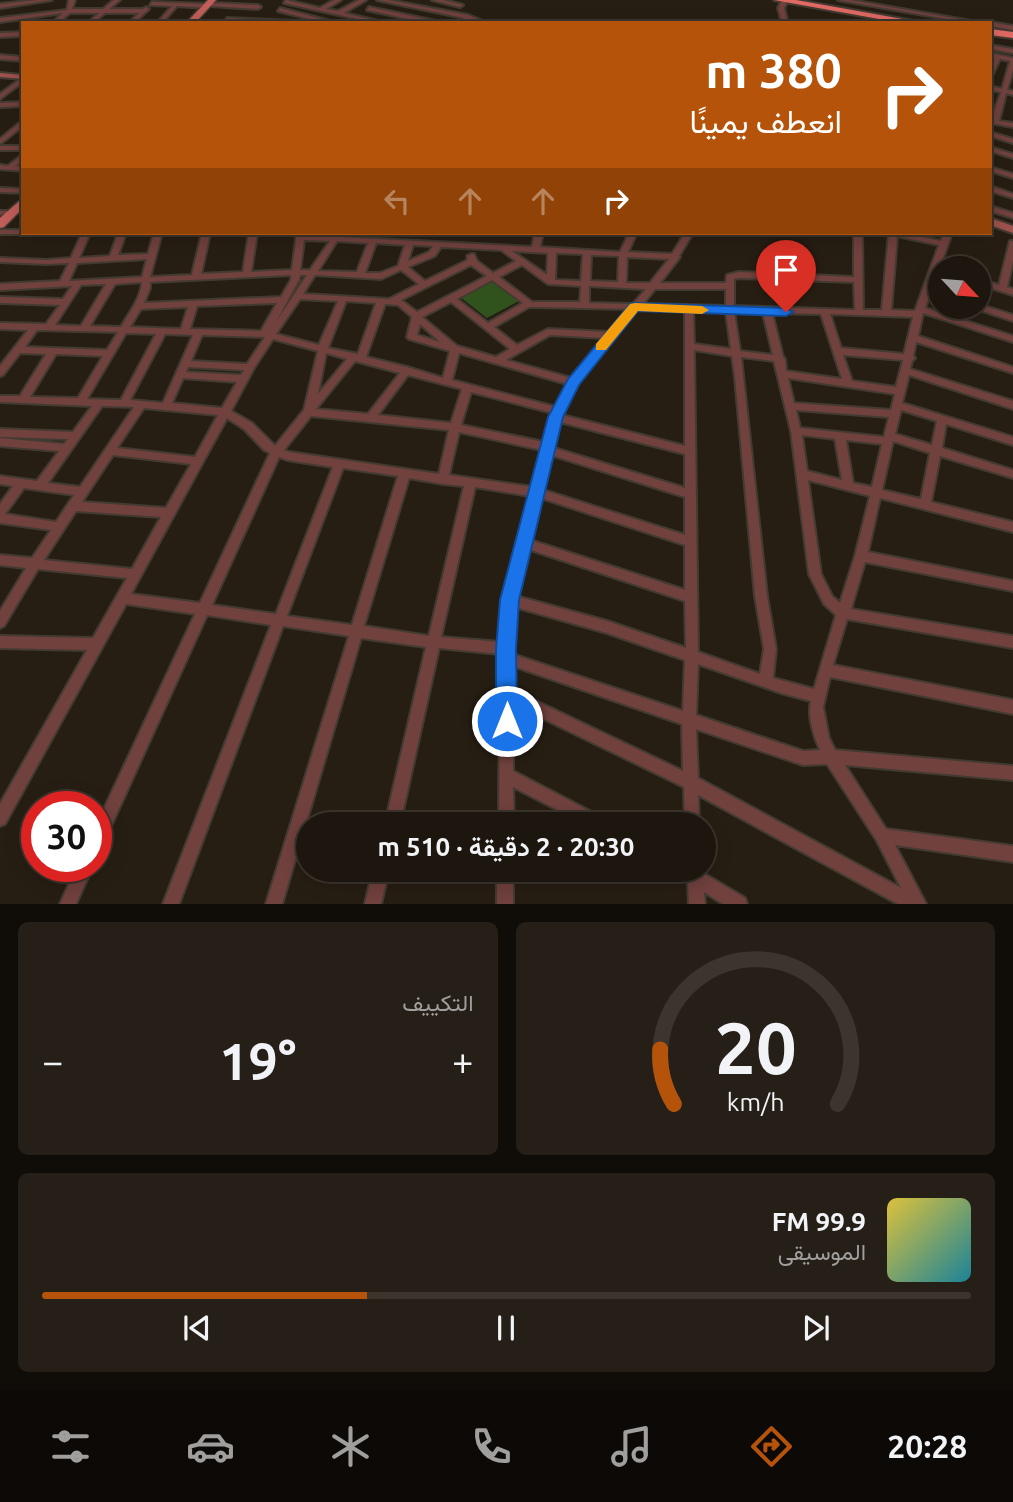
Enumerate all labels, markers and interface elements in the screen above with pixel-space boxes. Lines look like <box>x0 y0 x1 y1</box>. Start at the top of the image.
text: 380 m <box>705 42 842 97</box>
icon: right <box>866 49 957 140</box>
text: انعطف يمينًا <box>689 103 842 139</box>
icon: left <box>378 182 416 220</box>
icon: ahead <box>451 182 489 220</box>
icon: ahead <box>524 182 562 220</box>
icon: right <box>597 182 635 220</box>
pin <box>756 240 816 312</box>
icon: arrive <box>767 251 805 289</box>
north arrow <box>928 256 990 318</box>
map controls <box>928 256 991 319</box>
position arrow <box>470 684 544 758</box>
speed limit sign: 30 <box>21 791 112 882</box>
text: 20:30 · 2 دقيقة · 510 m <box>378 832 634 861</box>
text: التكييف <box>402 990 474 1015</box>
text: 20 <box>714 1007 796 1089</box>
text: 19° <box>219 1032 296 1090</box>
text: − <box>42 1040 63 1082</box>
text: + <box>452 1040 473 1082</box>
text: km/h <box>726 1088 784 1116</box>
text: 99.9 FM <box>772 1207 866 1236</box>
text: الموسيقى <box>778 1239 866 1264</box>
icon: previous <box>178 1309 216 1347</box>
icon: pause <box>487 1309 525 1347</box>
icon: next <box>797 1309 835 1347</box>
icon: filters <box>46 1422 95 1471</box>
icon: car <box>186 1422 235 1471</box>
icon: climate <box>326 1422 375 1471</box>
icon: phone <box>467 1422 516 1471</box>
icon: music <box>607 1422 656 1471</box>
icon: directions <box>747 1422 796 1471</box>
text: 20:28 <box>887 1428 967 1464</box>

